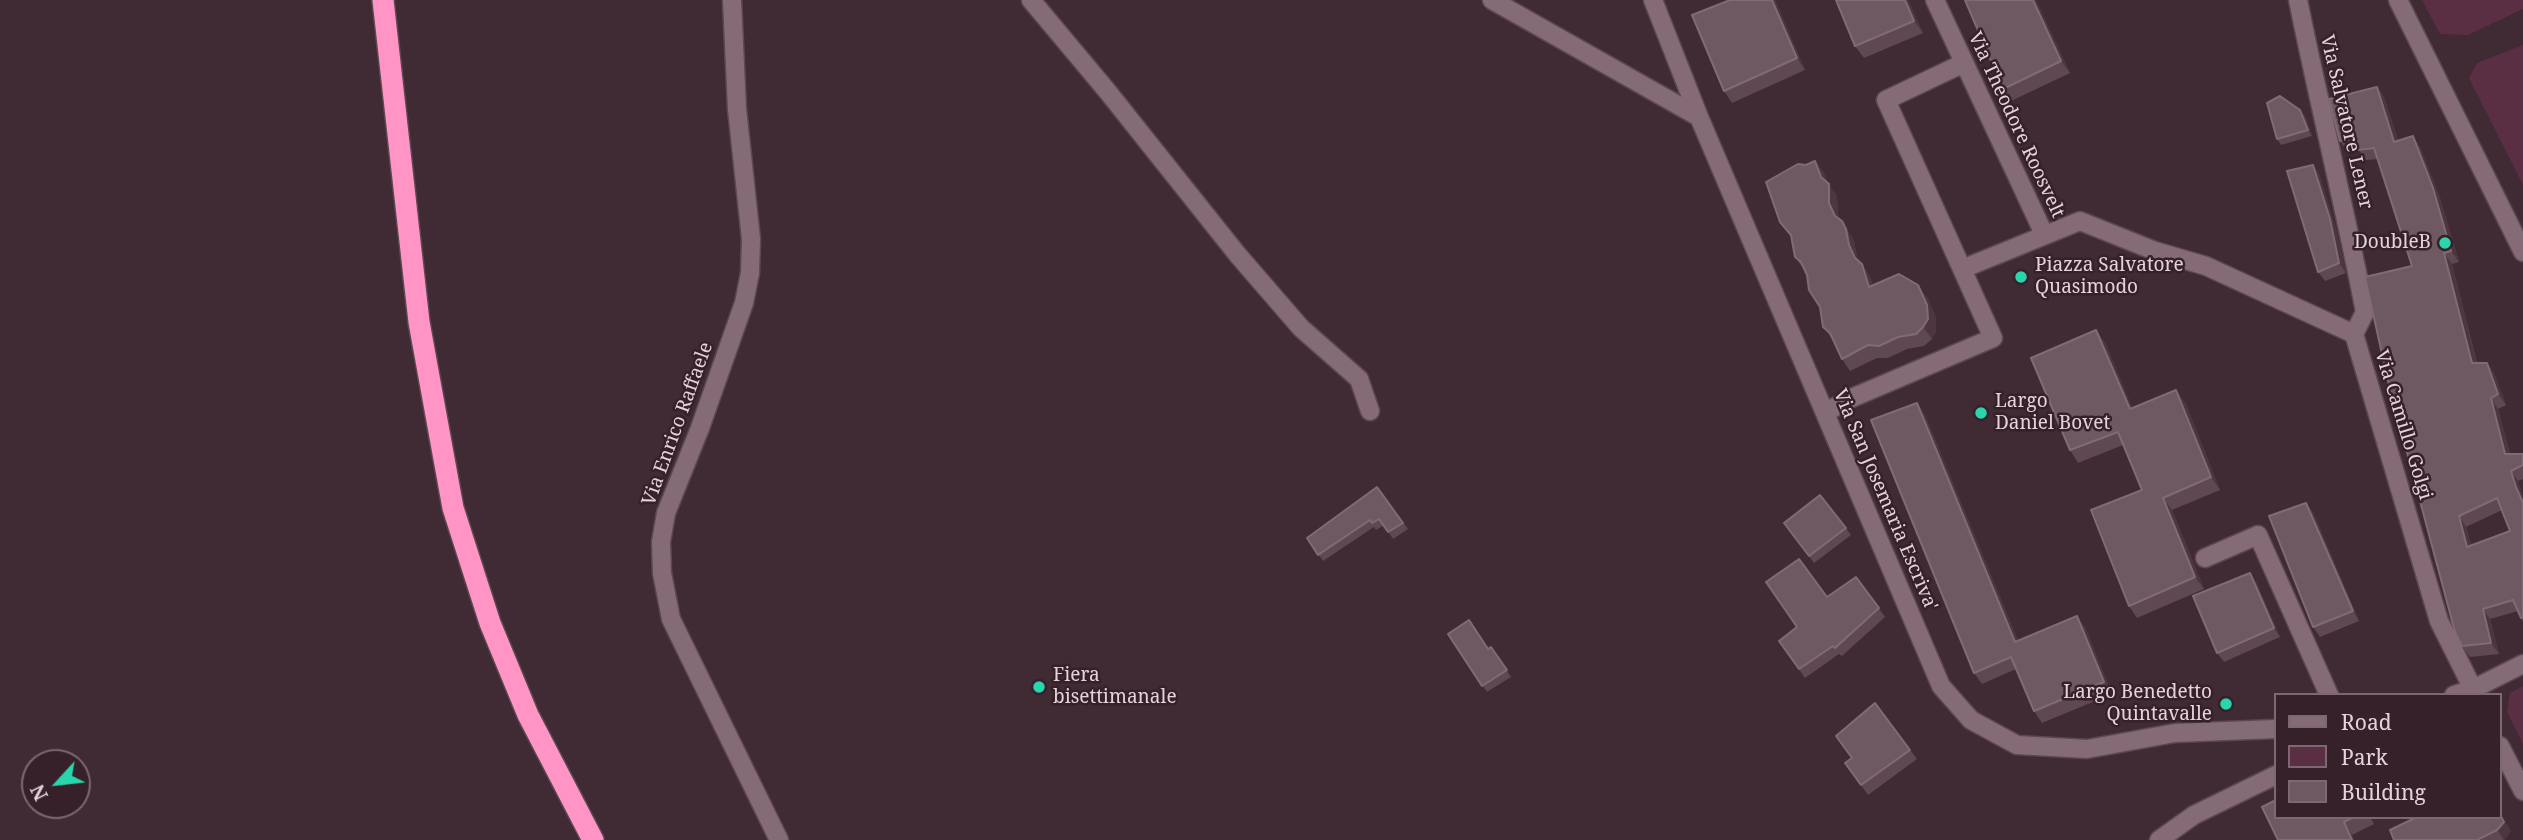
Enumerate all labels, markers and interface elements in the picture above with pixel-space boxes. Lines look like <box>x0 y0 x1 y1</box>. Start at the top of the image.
street label: Via Theodore Roosvelt <box>1963 28 2069 222</box>
street label: Via Salvatore Lener <box>2315 33 2377 211</box>
place label: DoubleB <box>2354 232 2431 254</box>
marker: DoubleB <box>2437 235 2453 251</box>
place label: Piazza Salvatore Quasimodo <box>2035 255 2184 299</box>
marker: Piazza Salvatore Quasimodo <box>2013 269 2029 285</box>
street label: Via Enrico Raffaele <box>638 339 718 509</box>
street label: Via Camillo Golgi <box>2369 347 2437 503</box>
street label: Via San Josemaria Escriva' <box>1828 386 1942 614</box>
place label: Largo Daniel Bovet <box>1995 391 2110 435</box>
marker: Largo Daniel Bovet <box>1973 405 1989 421</box>
place label: Fiera bisettimanale <box>1053 665 1177 709</box>
marker: Fiera bisettimanale <box>1031 679 1047 695</box>
place label: Largo Benedetto Quintavalle <box>2063 682 2212 726</box>
legend <box>2274 693 2502 819</box>
marker: Largo Benedetto Quintavalle <box>2218 696 2234 712</box>
text: Road <box>2341 708 2392 736</box>
text: Park <box>2341 743 2388 771</box>
north arrow <box>21 749 91 819</box>
text: Building <box>2341 778 2426 806</box>
text: N <box>24 780 54 805</box>

